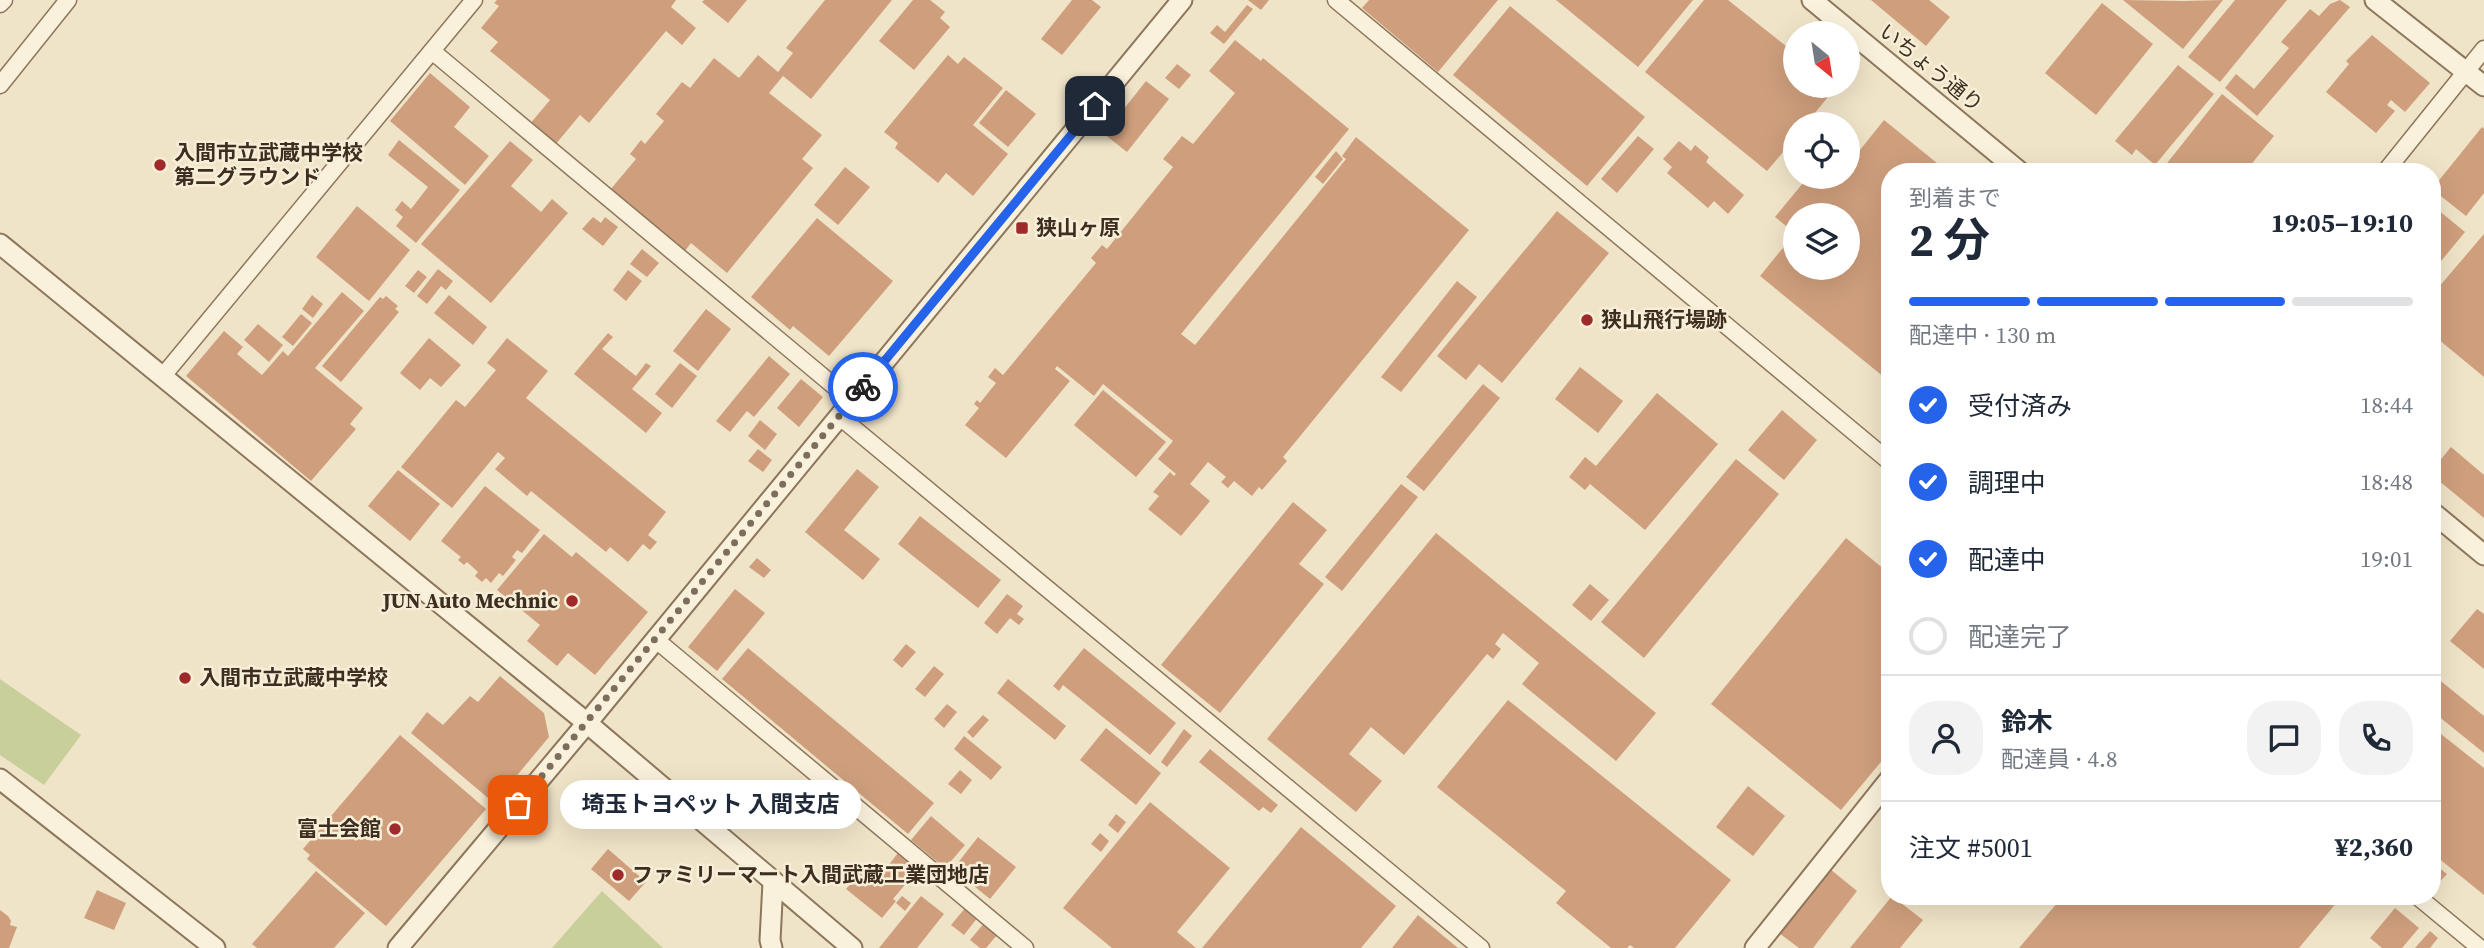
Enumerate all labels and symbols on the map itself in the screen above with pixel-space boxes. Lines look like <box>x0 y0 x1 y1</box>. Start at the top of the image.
street label: いちょう通り <box>1873 17 1989 119</box>
north arrow <box>1783 21 1860 98</box>
pin <box>1065 76 1125 136</box>
place label: 入間市立武蔵中学校 第二グラウンド <box>174 138 363 191</box>
marker: 入間市立武蔵中学校 第二グラウンド <box>152 157 168 173</box>
place label: 狭山ヶ原 <box>1036 213 1120 242</box>
marker: 狭山ヶ原 <box>1014 220 1030 236</box>
place label: 狭山飛行場跡 <box>1601 305 1727 334</box>
marker: 狭山飛行場跡 <box>1579 312 1595 328</box>
courier <box>828 352 898 422</box>
place label: JUN Auto Mechnic <box>380 586 558 615</box>
marker: JUN Auto Mechnic <box>564 593 580 609</box>
place label: 入間市立武蔵中学校 <box>199 663 388 692</box>
marker: 入間市立武蔵中学校 <box>177 670 193 686</box>
pin <box>488 775 548 835</box>
callout: 埼玉トヨペット 入間支店 <box>560 780 861 830</box>
place label: 富士会館 <box>297 814 381 843</box>
marker: 富士会館 <box>387 821 403 837</box>
place label: ファミリーマート入間武蔵工業団地店 <box>632 860 989 889</box>
marker: ファミリーマート入間武蔵工業団地店 <box>610 867 626 883</box>

